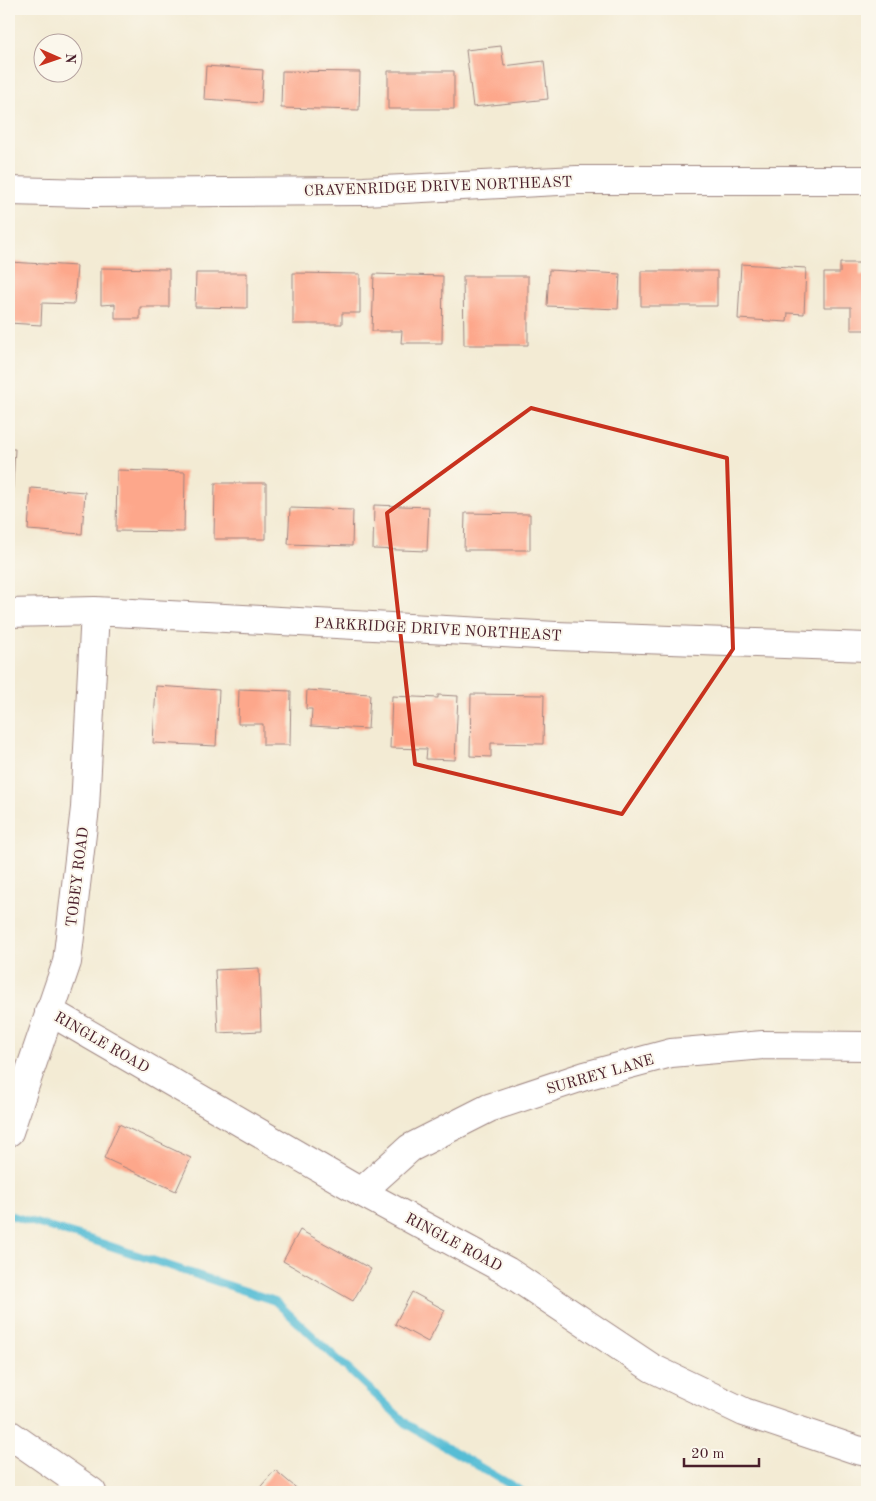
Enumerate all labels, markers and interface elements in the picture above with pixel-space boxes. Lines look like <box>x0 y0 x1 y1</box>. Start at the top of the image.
north arrow <box>32 32 82 82</box>
text: N <box>63 53 77 64</box>
street label: CRAVENRIDGE DRIVE NORTHEAST <box>304 175 573 200</box>
street label: PARKRIDGE DRIVE NORTHEAST <box>314 617 562 644</box>
street label: TOBEY ROAD <box>65 826 92 928</box>
street label: RINGLE ROAD <box>51 1010 151 1077</box>
street label: SURREY LANE <box>545 1053 656 1098</box>
street label: RINGLE ROAD <box>402 1212 504 1275</box>
scale bar <box>684 1436 758 1468</box>
text: 20 m <box>691 1447 725 1462</box>

